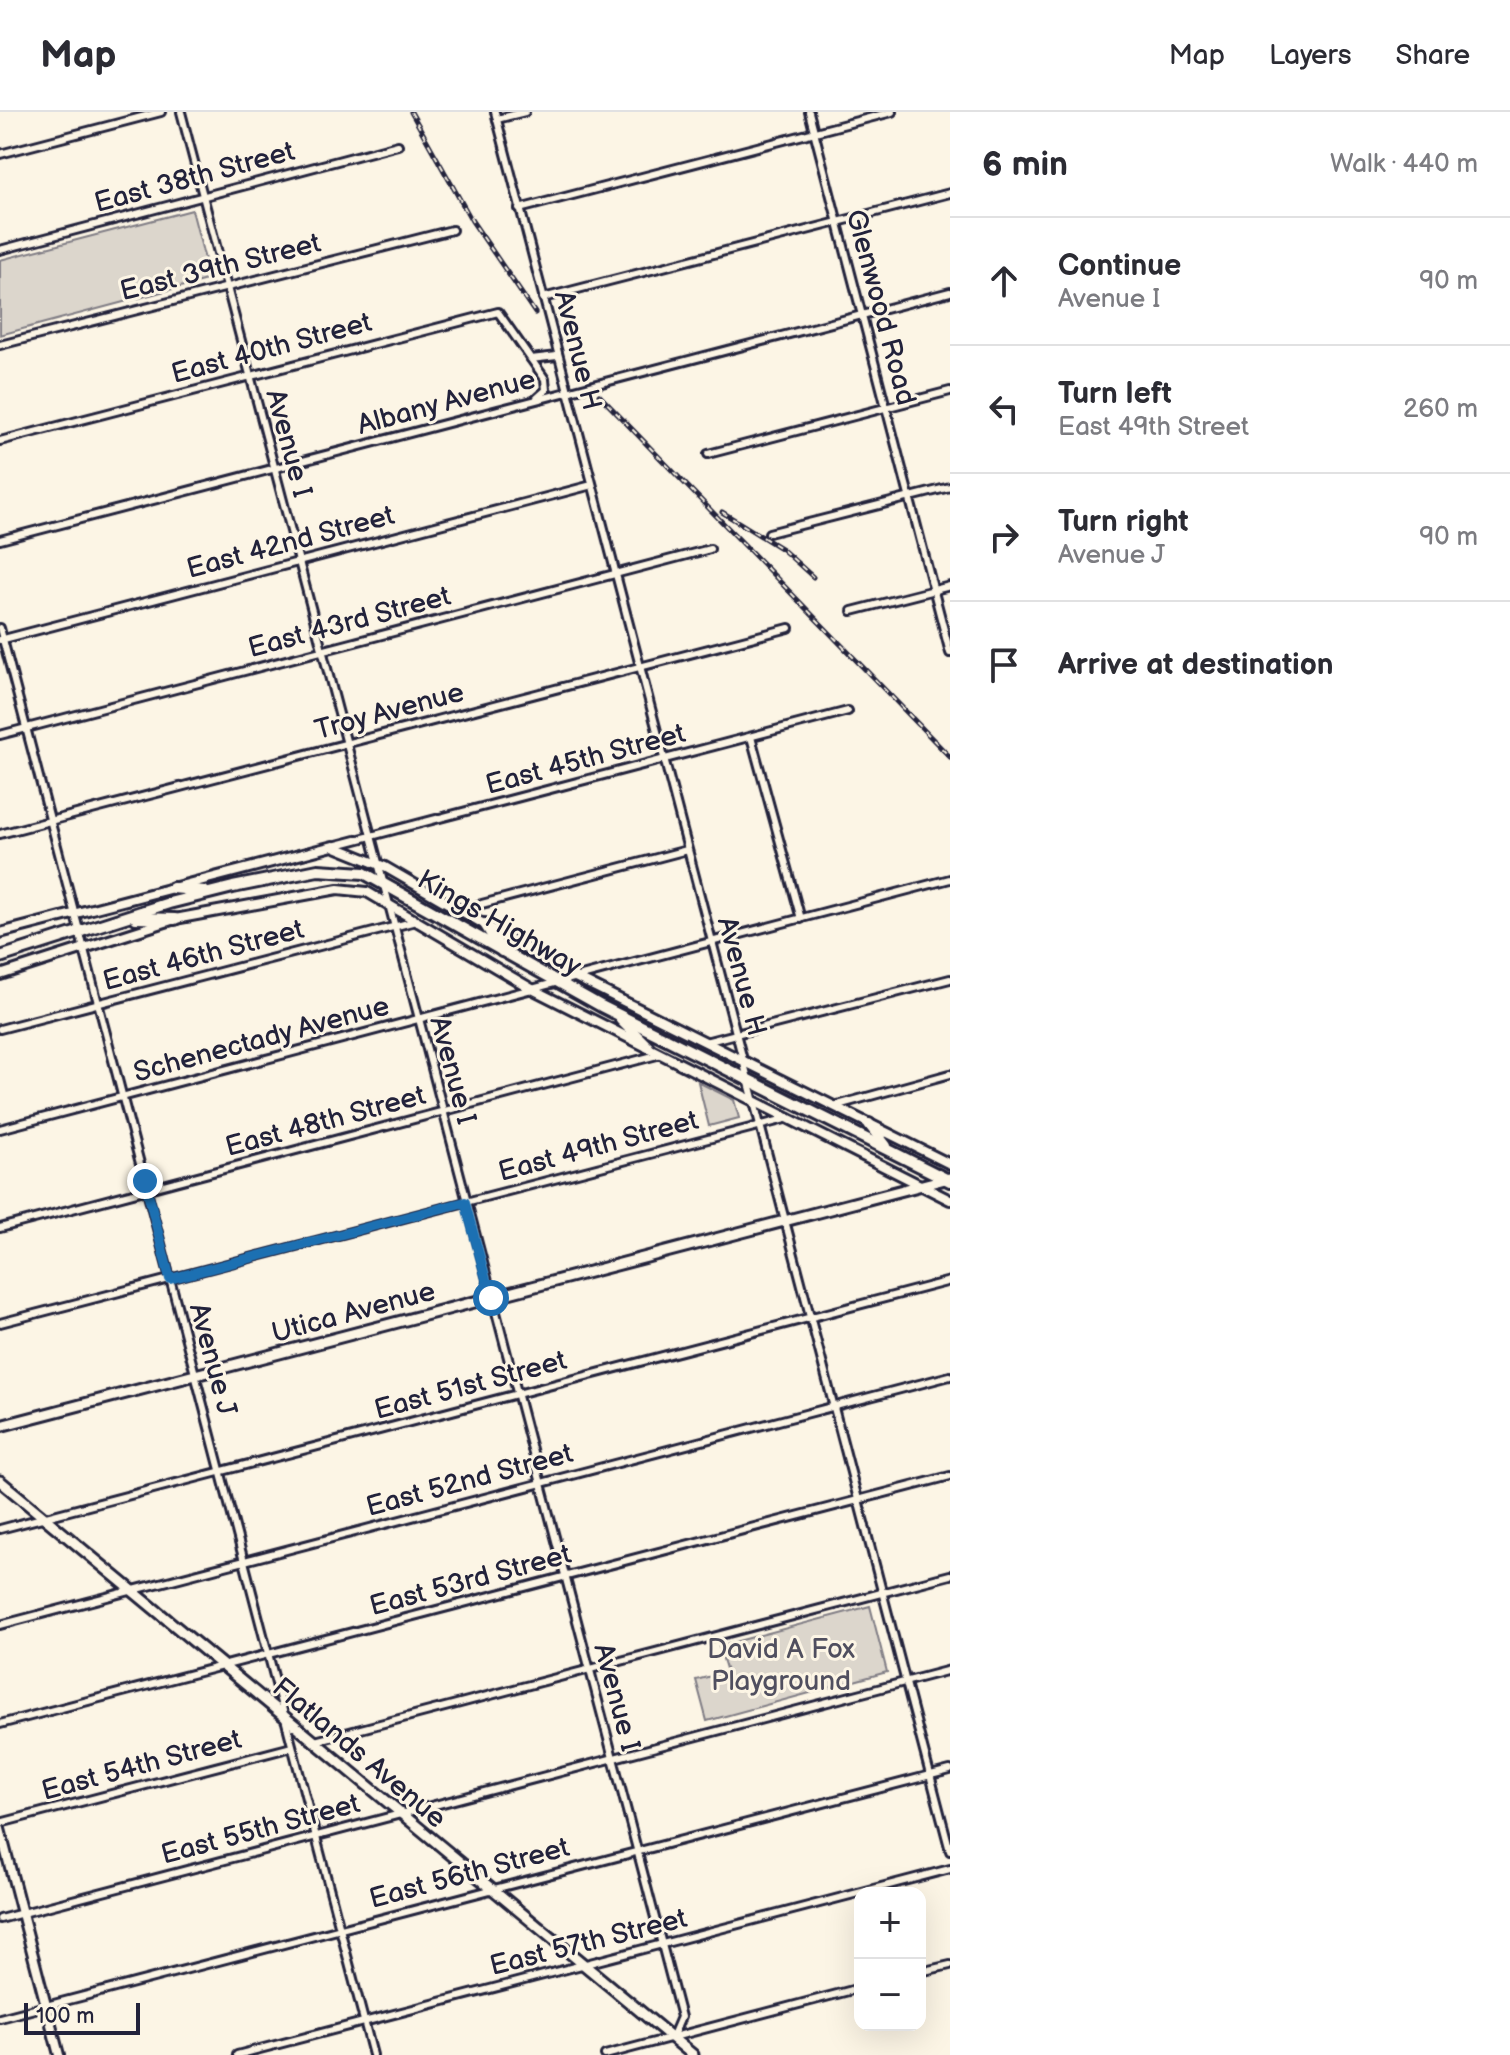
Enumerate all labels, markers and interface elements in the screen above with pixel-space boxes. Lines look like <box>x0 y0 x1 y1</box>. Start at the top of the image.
text: Map <box>40 33 116 78</box>
text: Map <box>1169 39 1225 72</box>
text: Layers <box>1269 39 1352 72</box>
text: Share <box>1396 39 1470 72</box>
street label: East 38th Street <box>91 135 298 220</box>
text: 6 min <box>982 144 1068 185</box>
text: Walk · 440 m <box>1330 149 1478 180</box>
street label: Glenwood Road <box>839 206 922 409</box>
street label: East 39th Street <box>117 226 325 308</box>
text: Continue <box>1058 248 1181 284</box>
icon: ahead <box>982 259 1026 303</box>
text: 90 m <box>1419 266 1478 297</box>
text: Avenue I <box>1058 284 1160 315</box>
street label: Avenue H <box>547 287 608 414</box>
street label: East 40th Street <box>168 306 375 391</box>
street label: Albany Avenue <box>354 363 539 442</box>
text: Turn left <box>1058 376 1172 412</box>
street label: Avenue I <box>258 386 319 501</box>
icon: left <box>982 387 1026 431</box>
text: 260 m <box>1403 394 1478 425</box>
text: East 49th Street <box>1058 412 1249 443</box>
street label: East 42nd Street <box>183 499 398 586</box>
text: Turn right <box>1058 504 1189 540</box>
icon: right <box>982 515 1026 559</box>
text: 90 m <box>1419 522 1478 553</box>
text: Avenue J <box>1058 540 1165 571</box>
street label: East 43rd Street <box>245 579 455 665</box>
icon: arrive <box>982 643 1026 687</box>
text: Arrive at destination <box>1058 647 1334 683</box>
street label: Troy Avenue <box>311 676 467 747</box>
street label: East 45th Street <box>482 717 689 802</box>
street label: Kings Highway <box>412 863 587 984</box>
street label: East 46th Street <box>99 913 308 998</box>
street label: Avenue H <box>710 913 773 1040</box>
street label: Schenectady Avenue <box>130 989 393 1089</box>
street label: Avenue I <box>422 1013 483 1128</box>
street label: East 48th Street <box>222 1079 429 1164</box>
street label: East 49th Street <box>495 1104 702 1189</box>
route end <box>127 1163 163 1199</box>
street label: Utica Avenue <box>268 1275 439 1350</box>
route start <box>473 1280 509 1316</box>
street label: Avenue J <box>182 1299 244 1420</box>
street label: East 51st Street <box>371 1344 570 1427</box>
street label: East 52nd Street <box>362 1437 577 1524</box>
street label: East 53rd Street <box>366 1538 575 1623</box>
park label: David A Fox Playground <box>707 1633 855 1698</box>
street label: Avenue I <box>586 1640 647 1755</box>
street label: Flatlands Avenue <box>266 1671 452 1835</box>
street label: East 54th Street <box>38 1723 245 1808</box>
street label: East 55th Street <box>157 1787 364 1872</box>
street label: East 56th Street <box>366 1831 573 1916</box>
map controls <box>854 1887 926 2031</box>
button: + <box>854 1887 926 1959</box>
street label: East 57th Street <box>486 1902 691 1983</box>
button: − <box>854 1959 926 2031</box>
scale bar <box>24 1999 140 2035</box>
text: 100 m <box>36 2003 95 2030</box>

